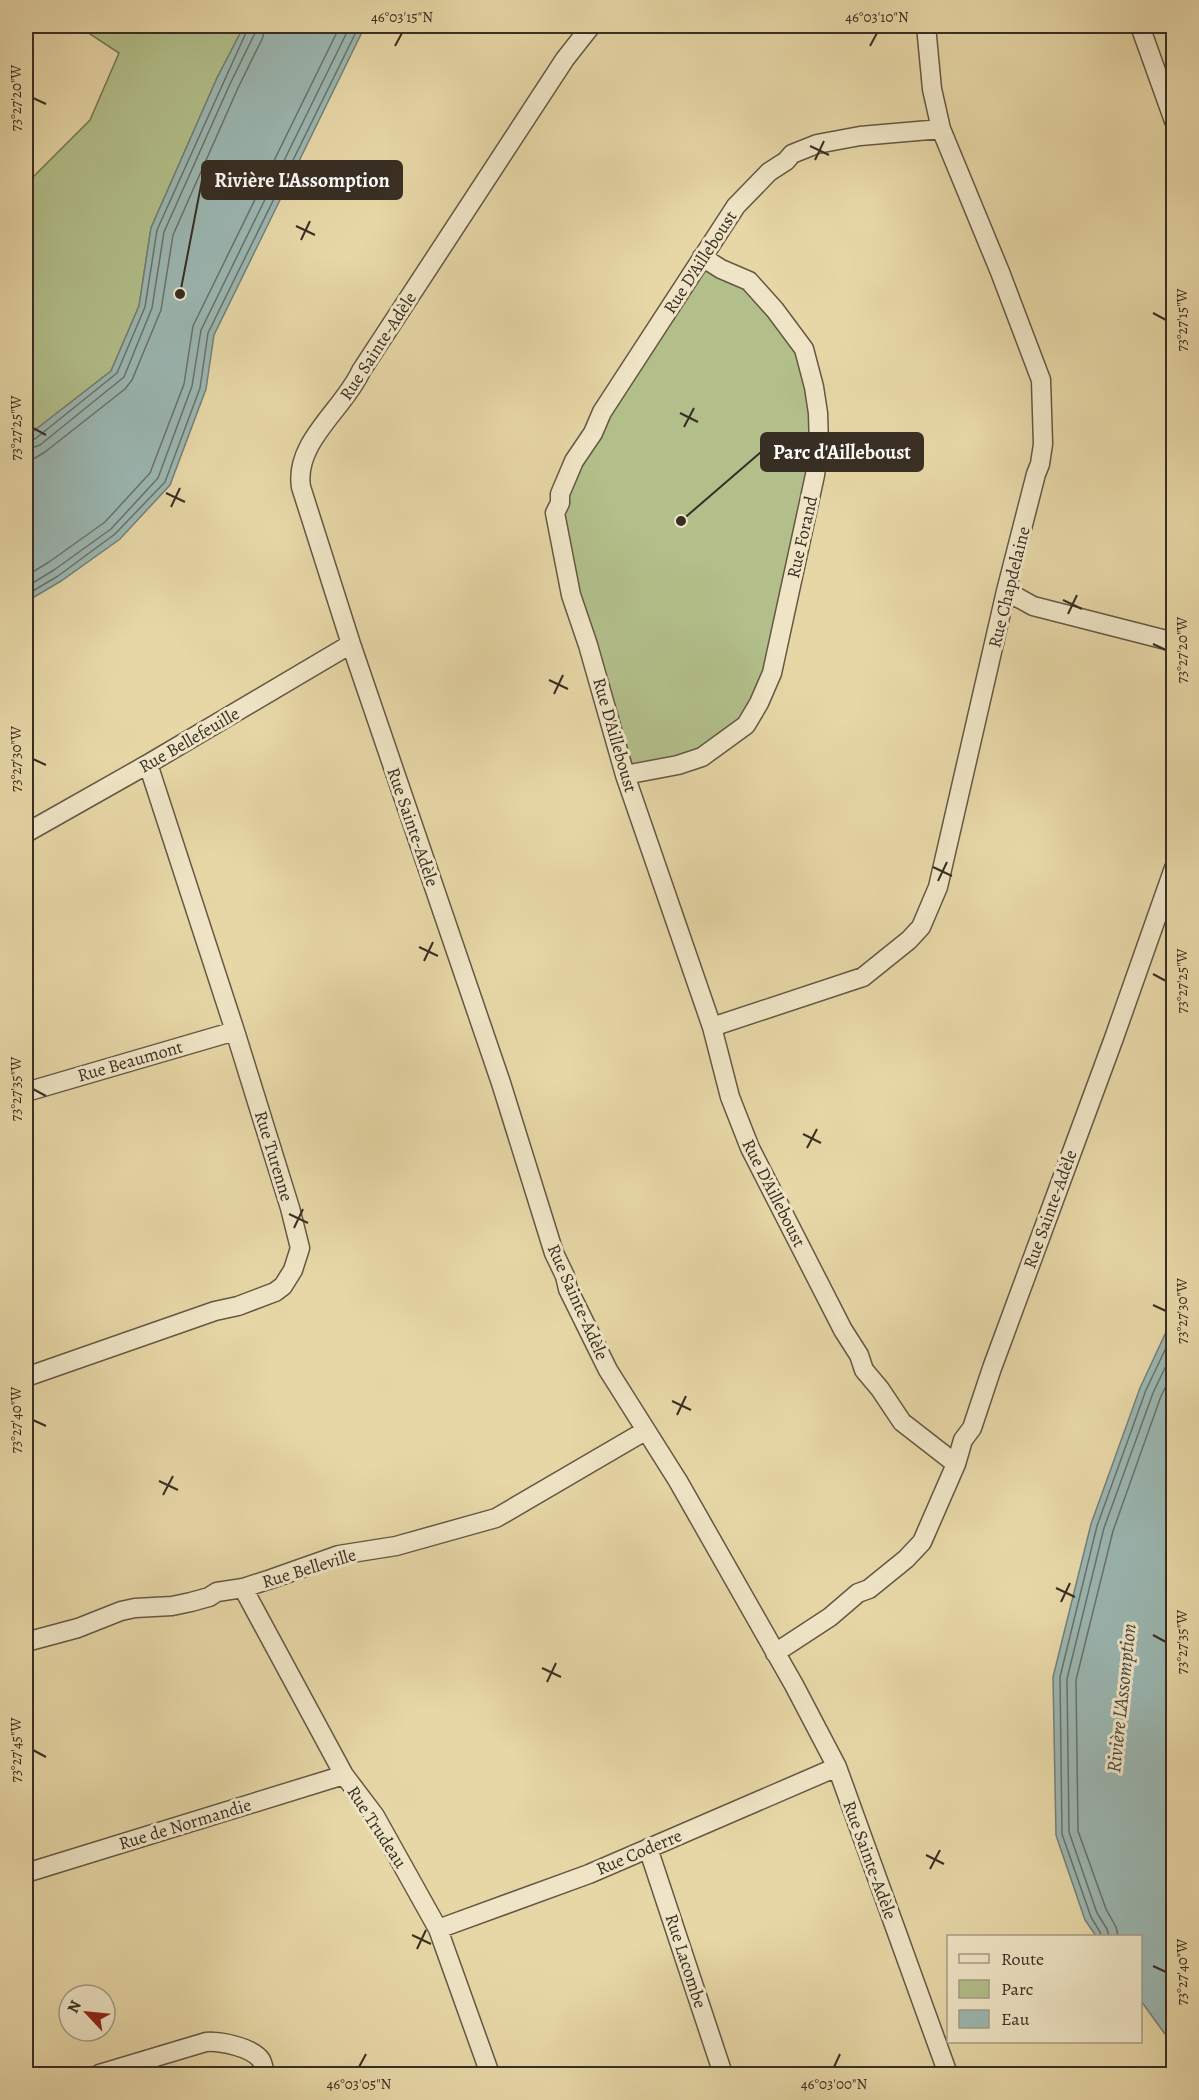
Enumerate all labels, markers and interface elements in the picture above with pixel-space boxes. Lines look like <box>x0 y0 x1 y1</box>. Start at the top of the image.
text: 46°03'15"N <box>371 7 433 27</box>
text: 46°03'10"N <box>845 7 909 27</box>
text: 73°27'20"W <box>6 65 26 131</box>
callout: Rivière L'Assomption <box>202 161 402 199</box>
text: Rivière L'Assomption <box>214 167 390 194</box>
street label: Rue D'Ailleboust <box>658 206 742 318</box>
street label: Rue Sainte-Adèle <box>334 287 422 405</box>
text: 73°27'15"W <box>1172 288 1192 352</box>
text: 73°27'25"W <box>6 395 26 461</box>
callout: Parc d'Ailleboust <box>761 433 923 471</box>
text: Parc d'Ailleboust <box>773 439 911 466</box>
street label: Rue Forand <box>781 493 823 581</box>
street label: Rue Chapdelaine <box>982 524 1036 650</box>
text: 73°27'20"W <box>1172 617 1192 683</box>
street label: Rue D'Ailleboust <box>587 675 643 795</box>
street label: Rue Bellefeuille <box>134 701 244 779</box>
text: 73°27'30"W <box>6 726 26 792</box>
street label: Rue Sainte-Adèle <box>381 764 445 890</box>
text: 73°27'25"W <box>1172 948 1192 1014</box>
street label: Rue Beaumont <box>75 1035 185 1087</box>
text: 73°27'35"W <box>6 1057 26 1121</box>
street label: Rue Turenne <box>249 1108 299 1204</box>
street label: Rue D'Ailleboust <box>736 1135 812 1251</box>
street label: Rue Sainte-Adèle <box>1017 1146 1083 1272</box>
street label: Rue Sainte-Adèle <box>542 1240 614 1364</box>
text: 73°27'30"W <box>1172 1278 1192 1344</box>
text: 73°27'40"W <box>6 1387 26 1453</box>
street label: Rue Belleville <box>259 1542 359 1594</box>
text: 73°27'35"W <box>1172 1610 1192 1674</box>
water label: Rivière L'Assomption <box>1100 1622 1143 1774</box>
text: 73°27'45"W <box>6 1718 26 1782</box>
street label: Rue Trudeau <box>341 1781 413 1873</box>
street label: Rue de Normandie <box>116 1792 254 1856</box>
street label: Rue Sainte-Adèle <box>837 1797 903 1923</box>
street label: Rue Coderre <box>592 1823 686 1881</box>
street label: Rue Lacombe <box>659 1911 713 2011</box>
legend <box>947 1935 1142 2043</box>
text: 73°27'40"W <box>1172 1939 1192 2005</box>
text: Route <box>1001 1947 1044 1971</box>
text: Parc <box>1001 1977 1033 2001</box>
north arrow <box>57 1983 117 2043</box>
text: N <box>62 1996 87 2017</box>
text: Eau <box>1001 2007 1030 2031</box>
text: 46°03'05"N <box>327 2074 392 2094</box>
text: 46°03'00"N <box>801 2074 867 2094</box>

